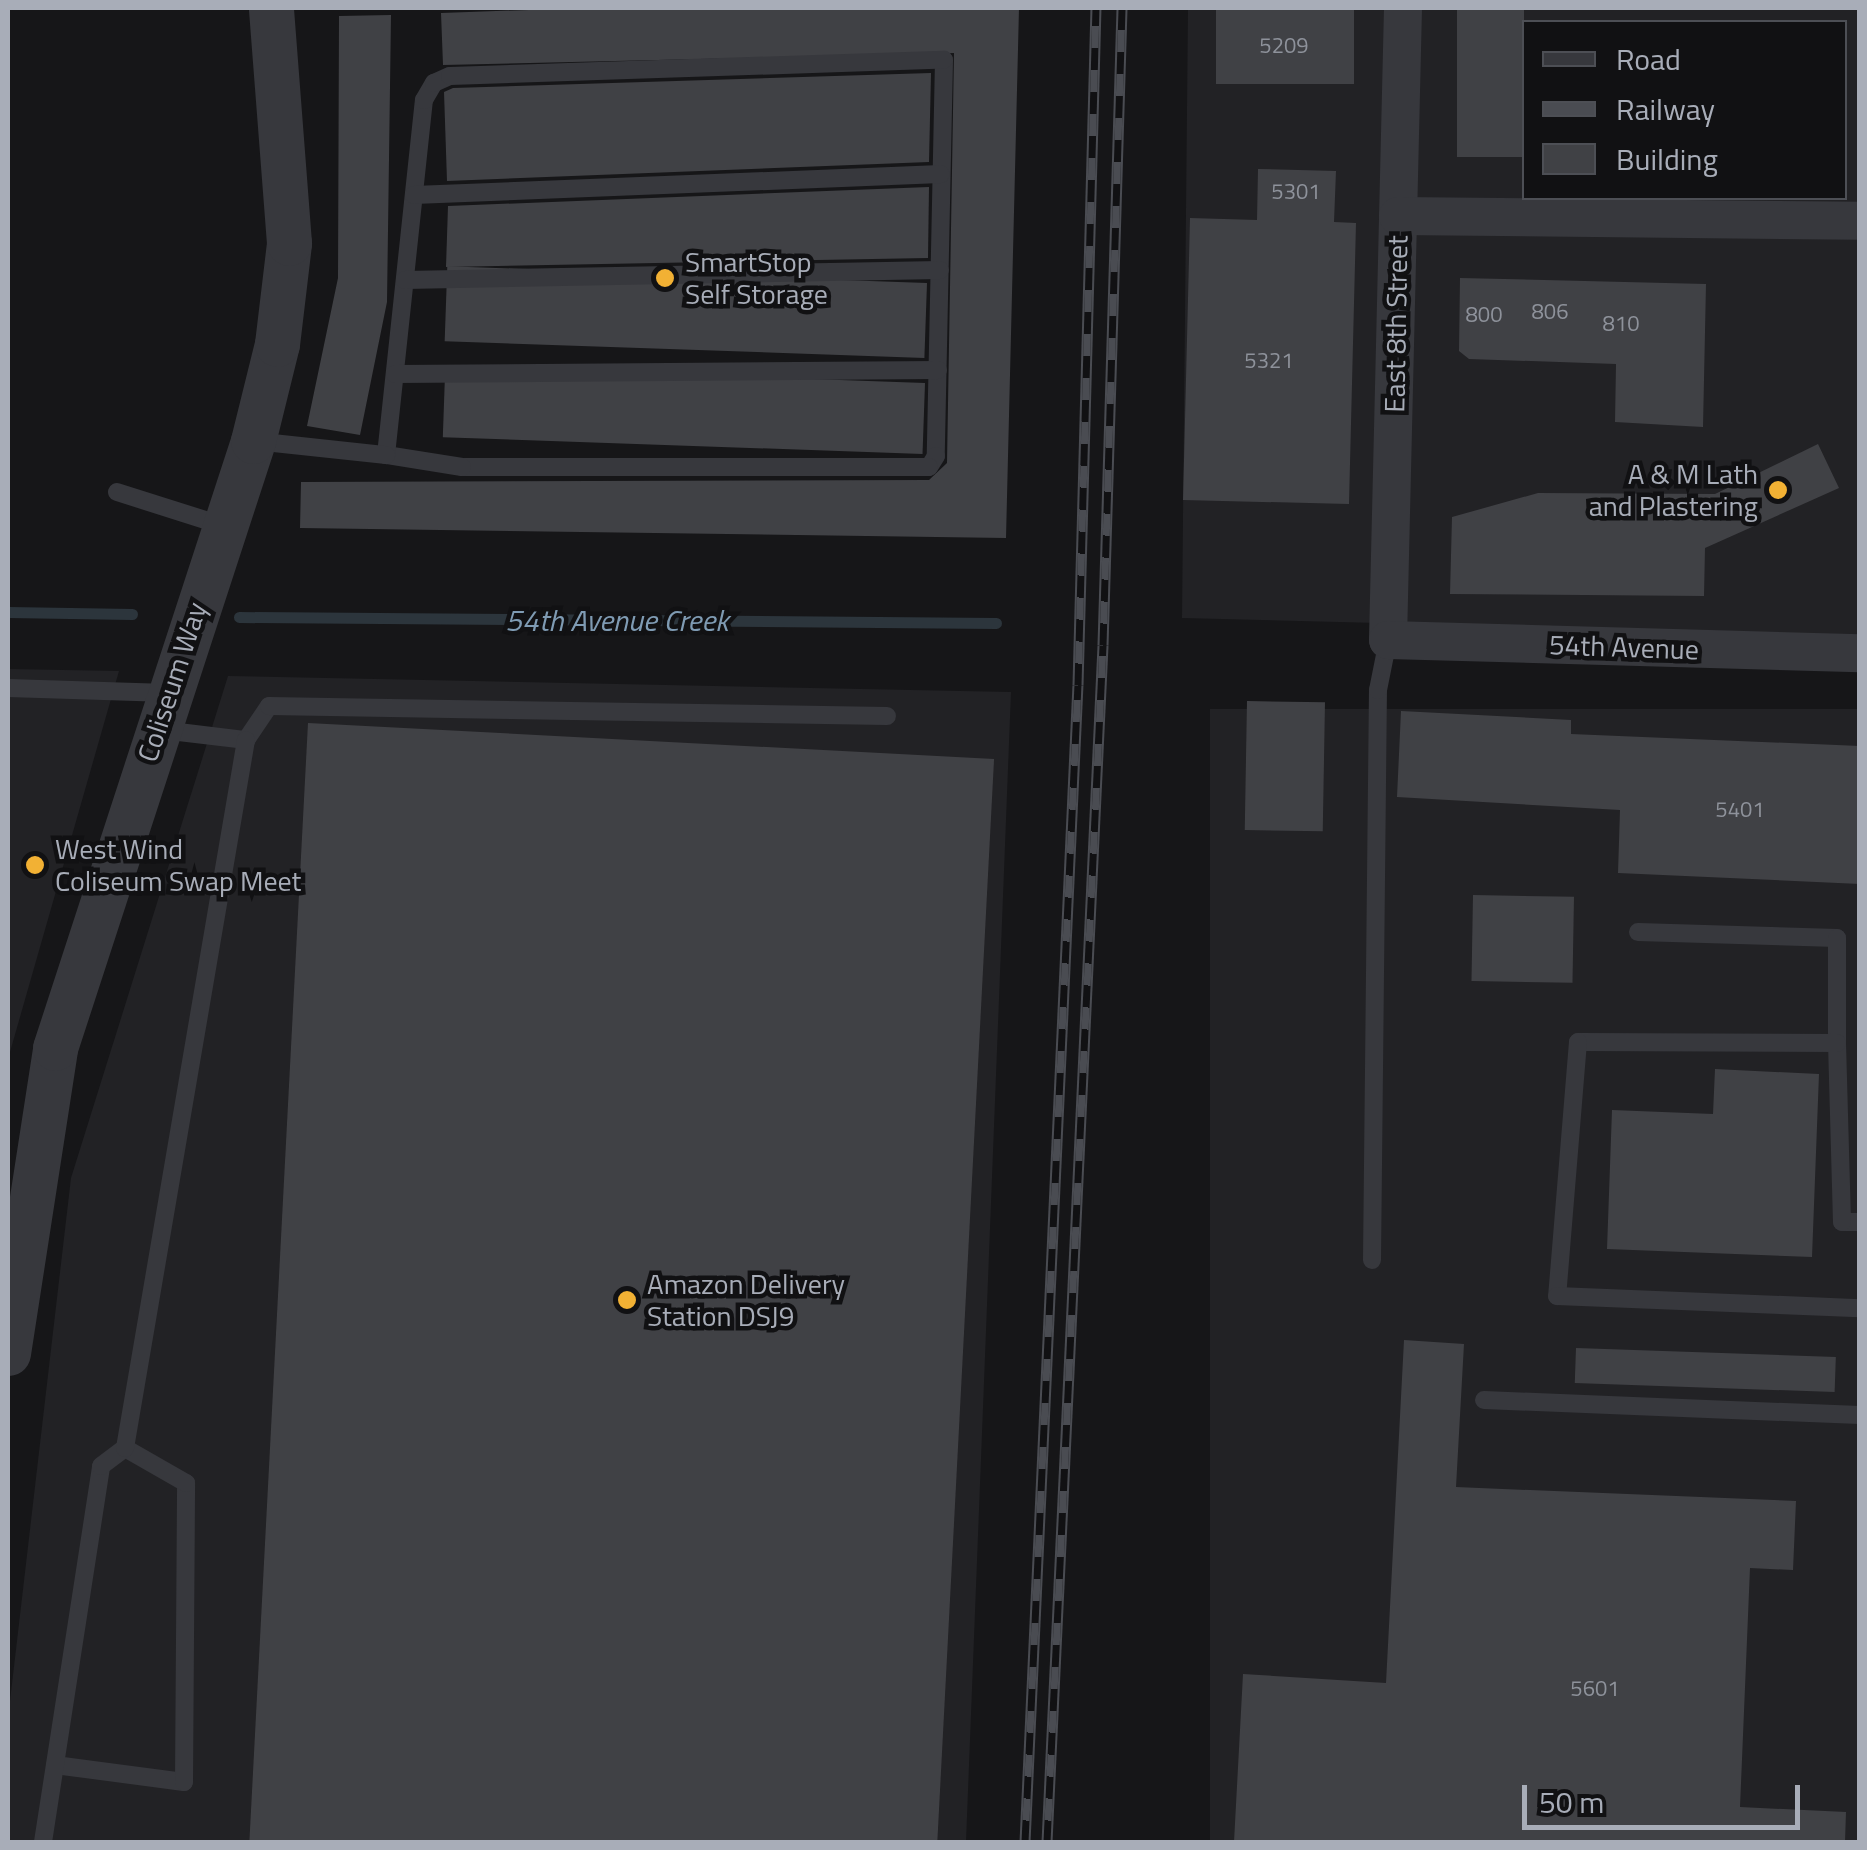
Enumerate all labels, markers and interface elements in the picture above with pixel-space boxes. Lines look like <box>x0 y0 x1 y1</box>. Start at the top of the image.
legend <box>1522 20 1847 200</box>
house number: 5209 <box>1259 33 1309 59</box>
text: Road <box>1616 36 1681 82</box>
text: Railway <box>1616 86 1715 132</box>
text: Building <box>1616 136 1718 182</box>
house number: 5301 <box>1271 179 1321 205</box>
street label: East 8th Street <box>1378 235 1414 413</box>
place label: SmartStop Self Storage <box>685 245 828 311</box>
marker: SmartStop Self Storage <box>654 267 676 289</box>
house number: 806 <box>1532 299 1568 325</box>
house number: 800 <box>1466 302 1502 328</box>
house number: 810 <box>1603 311 1639 337</box>
house number: 5321 <box>1244 348 1294 374</box>
place label: A & M Lath and Plastering <box>1589 457 1758 523</box>
marker: A & M Lath and Plastering <box>1767 479 1789 501</box>
street label: Coliseum Way <box>130 598 214 766</box>
water label: 54th Avenue Creek <box>505 602 729 638</box>
street label: 54th Avenue <box>1548 628 1700 666</box>
house number: 5401 <box>1715 797 1765 823</box>
place label: West Wind Coliseum Swap Meet <box>55 832 301 898</box>
marker: West Wind Coliseum Swap Meet <box>24 854 46 876</box>
place label: Amazon Delivery Station DSJ9 <box>647 1267 845 1333</box>
marker: Amazon Delivery Station DSJ9 <box>616 1289 638 1311</box>
house number: 5601 <box>1570 1676 1620 1702</box>
scale bar <box>1527 1765 1804 1827</box>
text: 50 m <box>1539 1779 1604 1825</box>

